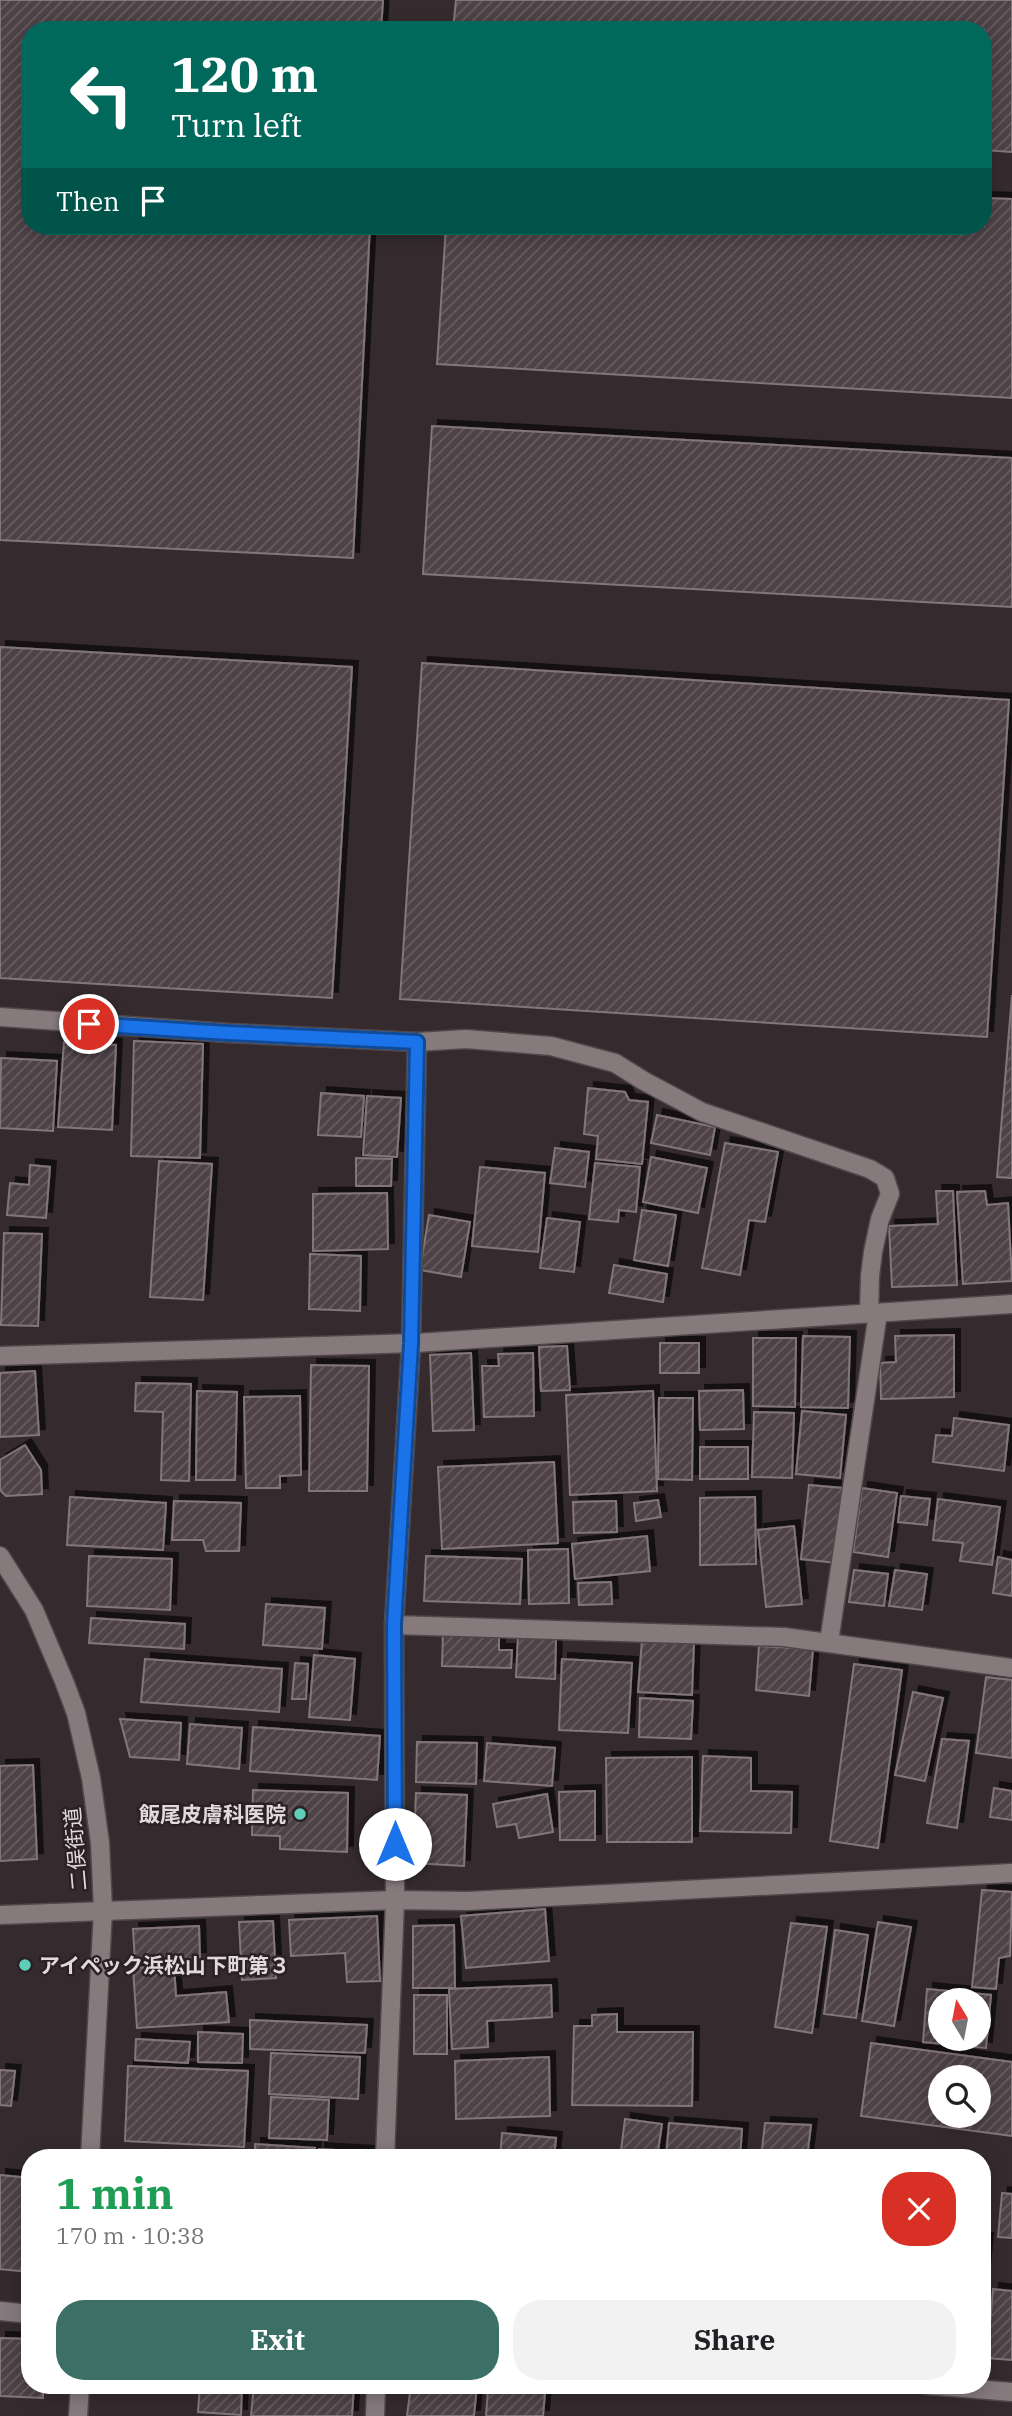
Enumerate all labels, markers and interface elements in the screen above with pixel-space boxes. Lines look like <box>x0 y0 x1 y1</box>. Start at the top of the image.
text: 120 m <box>171 42 318 105</box>
icon: left <box>56 49 147 140</box>
text: Turn left <box>171 104 302 146</box>
icon: arrive <box>134 182 172 220</box>
text: Then <box>56 184 120 218</box>
pin <box>59 994 119 1054</box>
icon: arrive <box>70 1005 108 1043</box>
place label: 飯尾皮膚科医院 <box>138 1800 286 1828</box>
street label: 二俣街道 <box>57 1806 93 1892</box>
marker: 飯尾皮膚科医院 <box>292 1806 308 1822</box>
position arrow <box>358 1807 432 1881</box>
place label: アイペック浜松山下町第３ <box>39 1951 290 1979</box>
marker: アイペック浜松山下町第３ <box>17 1957 33 1973</box>
north arrow <box>928 1988 990 2051</box>
map controls <box>928 1988 991 2128</box>
button: search <box>928 2065 991 2128</box>
text: 1 min <box>56 2166 174 2221</box>
button: close <box>882 2172 956 2246</box>
text: 170 m · 10:38 <box>56 2220 205 2250</box>
button: Exit <box>56 2300 499 2380</box>
button: Share <box>513 2300 956 2380</box>

